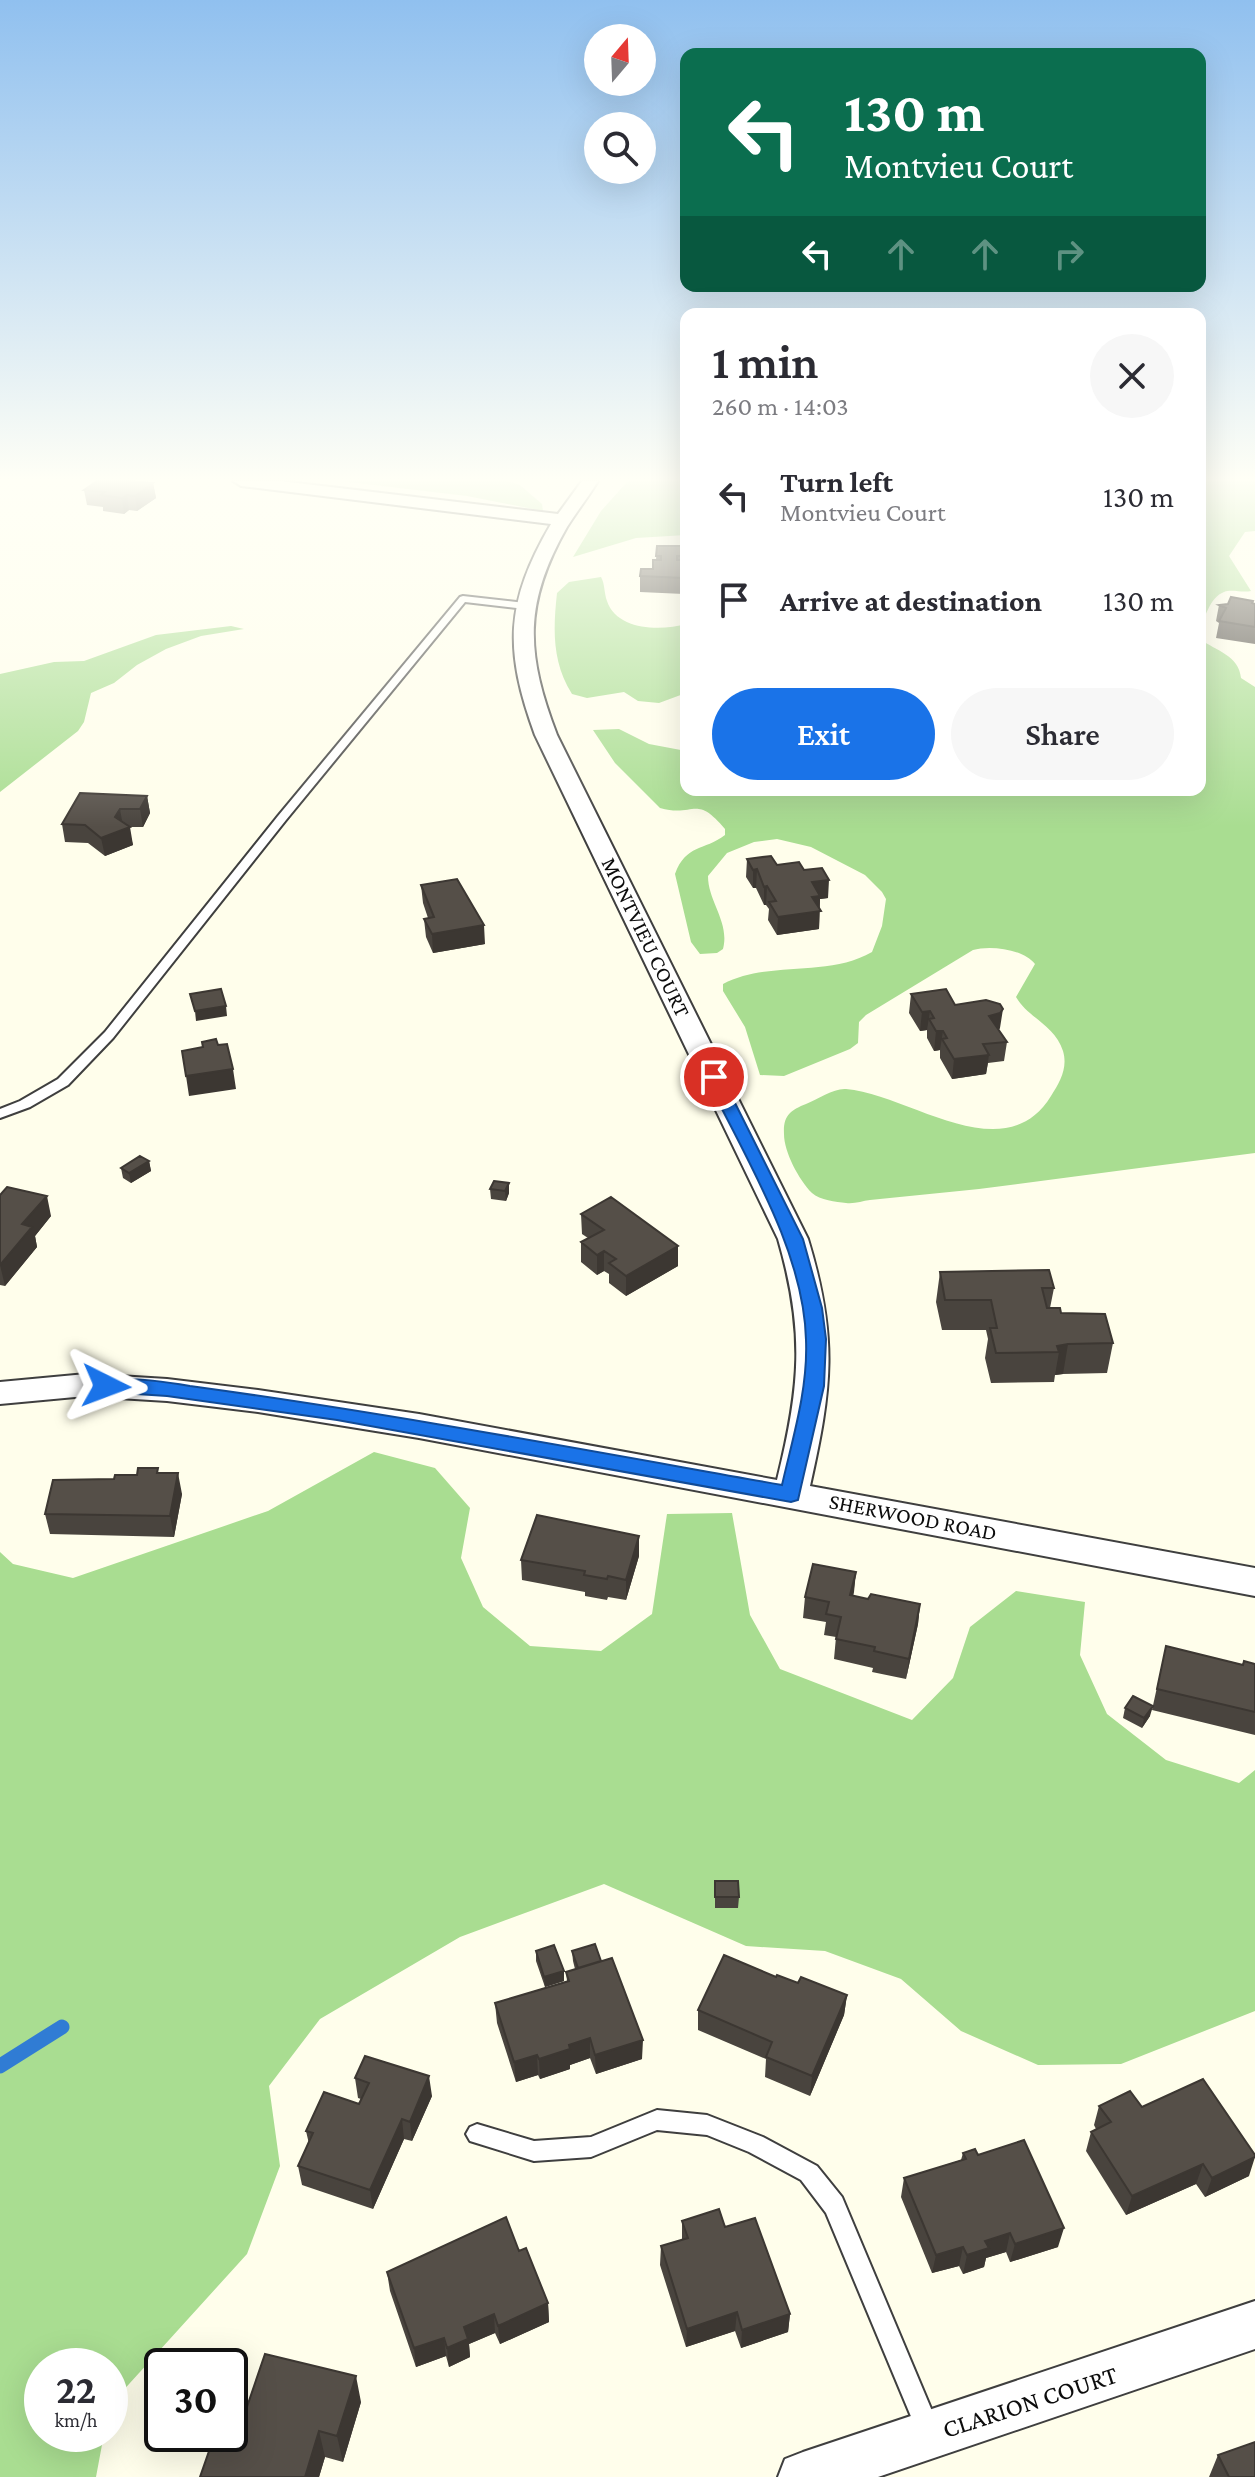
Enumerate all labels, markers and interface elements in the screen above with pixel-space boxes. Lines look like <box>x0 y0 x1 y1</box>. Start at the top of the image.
north arrow <box>584 24 656 96</box>
map controls <box>584 24 656 184</box>
icon: left <box>712 80 816 184</box>
text: 130 m <box>844 81 985 143</box>
button: search <box>584 112 656 184</box>
text: Montvieu Court <box>844 146 1073 186</box>
icon: left <box>795 232 839 276</box>
icon: ahead <box>879 232 923 276</box>
icon: ahead <box>963 232 1007 276</box>
icon: right <box>1047 232 1091 276</box>
button: close <box>1090 334 1174 418</box>
text: 1 min <box>712 335 819 388</box>
text: 260 m · 14:03 <box>712 392 849 421</box>
text: Turn left <box>780 465 893 498</box>
icon: left <box>712 474 756 518</box>
text: 130 m <box>1103 480 1174 513</box>
text: Montvieu Court <box>780 498 946 527</box>
icon: arrive <box>712 578 756 622</box>
text: Arrive at destination <box>780 584 1042 617</box>
text: 130 m <box>1103 584 1174 617</box>
button: Exit <box>712 688 935 780</box>
button: Share <box>951 688 1174 780</box>
street label: MONTVIEU COURT <box>597 853 695 1021</box>
pin <box>680 1043 748 1111</box>
icon: arrive <box>692 1055 736 1099</box>
position arrow <box>64 1344 148 1428</box>
street label: SHERWOOD ROAD <box>827 1488 999 1546</box>
speed limit sign: 30 <box>144 2348 248 2452</box>
street label: CLARION COURT <box>939 2360 1121 2444</box>
text: 22 <box>56 2367 96 2412</box>
text: km/h <box>54 2409 98 2431</box>

